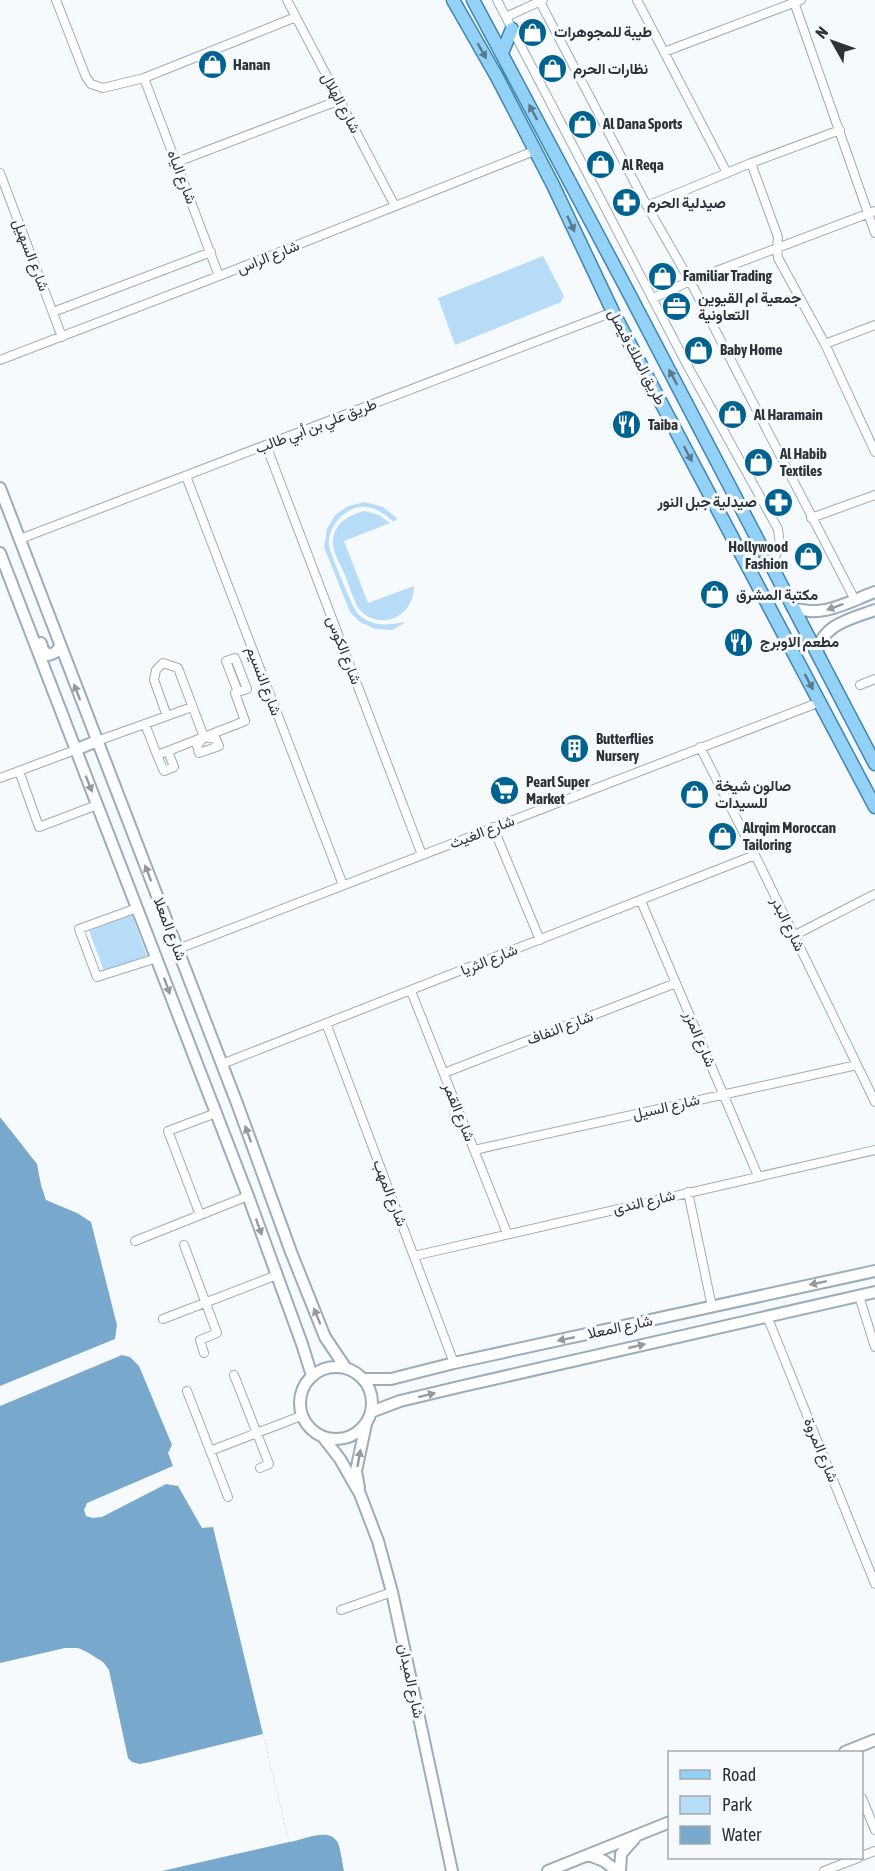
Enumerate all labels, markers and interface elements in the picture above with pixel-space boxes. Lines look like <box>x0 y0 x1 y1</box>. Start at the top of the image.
north arrow <box>803 12 863 72</box>
shop icon: طيبة للمجوهرات <box>517 16 549 48</box>
place label: طيبة للمجوهرات <box>554 23 652 41</box>
text: N <box>812 23 831 42</box>
one-way arrow <box>477 43 487 60</box>
shop icon: Hanan <box>196 49 228 81</box>
shop icon: نظارات الحرم <box>536 53 568 85</box>
place label: Hanan <box>233 56 270 73</box>
place label: نظارات الحرم <box>573 60 648 79</box>
street label: شارع الهلال <box>316 70 365 138</box>
one-way arrow <box>528 103 538 120</box>
shop icon: Al Dana Sports <box>566 108 598 140</box>
place label: Al Dana Sports <box>602 115 683 132</box>
street label: شارع الياه <box>162 147 201 207</box>
shop icon: Al Reqa <box>585 149 617 181</box>
place label: Al Reqa <box>621 156 664 173</box>
pharmacy icon: صيدلية الحرم <box>610 187 642 219</box>
place label: صيدلية الحرم <box>647 194 726 213</box>
one-way arrow <box>566 215 576 233</box>
street label: شارع السهيل <box>7 216 53 295</box>
street label: شارع الراس <box>234 236 303 280</box>
shop icon: Familiar Trading <box>646 260 678 292</box>
place label: Familiar Trading <box>683 267 772 284</box>
place label: جمعية ام القيوين التعاونية <box>698 289 801 324</box>
office icon: جمعية ام القيوين التعاونية <box>661 291 693 323</box>
street label: طريق الملك فيصل <box>603 306 670 409</box>
shop icon: Baby Home <box>683 334 715 366</box>
place label: Baby Home <box>720 341 783 358</box>
one-way arrow <box>668 368 678 385</box>
street label: طريق علي بن أبي طالب <box>253 394 381 461</box>
shop icon: Al Haramain <box>717 399 749 431</box>
place label: Al Haramain <box>753 406 823 423</box>
restaurant icon: Taiba <box>611 409 643 441</box>
place label: Taiba <box>648 416 678 433</box>
place label: Al Habib Textiles <box>779 445 827 479</box>
one-way arrow <box>683 446 693 463</box>
shop icon: Al Habib Textiles <box>743 447 775 479</box>
pharmacy icon: صيدلية جبل النور <box>762 486 794 518</box>
place label: صيدلية جبل النور <box>656 493 757 511</box>
place label: Hollywood Fashion <box>728 538 788 572</box>
shop icon: Hollywood Fashion <box>793 540 825 572</box>
shop icon: مكتبة المشرق <box>699 579 731 611</box>
place label: مكتبة المشرق <box>736 586 818 604</box>
one-way arrow <box>826 603 844 613</box>
street label: شارع الكوس <box>321 613 365 688</box>
restaurant icon: مطعم الاوبرج <box>723 626 755 658</box>
place label: مطعم الاوبرج <box>760 633 839 652</box>
street label: شارع النسيم <box>241 644 285 719</box>
one-way arrow <box>804 674 814 691</box>
one-way arrow <box>72 682 82 700</box>
place label: Butterflies Nursery <box>596 730 654 764</box>
building icon: Butterflies Nursery <box>559 732 591 764</box>
place label: Pearl Super Market <box>526 773 590 807</box>
supermarket icon: Pearl Super Market <box>489 775 521 807</box>
one-way arrow <box>84 776 94 794</box>
place label: صالون شيخة للسيدات <box>715 777 792 812</box>
shop icon: صالون شيخة للسيدات <box>678 779 710 811</box>
street label: شارع الغيث <box>447 811 518 854</box>
place label: Alrqim Moroccan Tailoring <box>742 819 836 853</box>
shop icon: Alrqim Moroccan Tailoring <box>706 821 738 853</box>
one-way arrow <box>143 864 153 882</box>
street label: شارع البدر <box>765 893 809 955</box>
street label: شارع المعلا <box>148 895 190 964</box>
street label: شارع الثريا <box>458 940 521 981</box>
one-way arrow <box>163 977 173 995</box>
street label: شارع النفاف <box>524 1007 597 1051</box>
street label: شارع المزر <box>678 1007 720 1071</box>
street label: شارع القمر <box>437 1079 479 1145</box>
street label: شارع السيل <box>631 1090 702 1125</box>
one-way arrow <box>243 1125 253 1143</box>
street label: شارع المهب <box>367 1157 411 1230</box>
street label: شارع الندى <box>611 1186 678 1220</box>
one-way arrow <box>255 1218 264 1236</box>
one-way arrow <box>809 1279 827 1289</box>
one-way arrow <box>312 1307 322 1325</box>
street label: شارع المعلا <box>586 1311 655 1345</box>
one-way arrow <box>557 1334 575 1344</box>
one-way arrow <box>628 1341 647 1350</box>
one-way arrow <box>417 1389 436 1399</box>
street label: شارع المروة <box>798 1415 842 1486</box>
one-way arrow <box>355 1449 364 1468</box>
street label: شارع الميدان <box>392 1642 428 1720</box>
legend <box>668 1751 863 1859</box>
text: Road <box>722 1764 756 1785</box>
text: Park <box>722 1794 752 1815</box>
text: Water <box>722 1824 762 1845</box>

